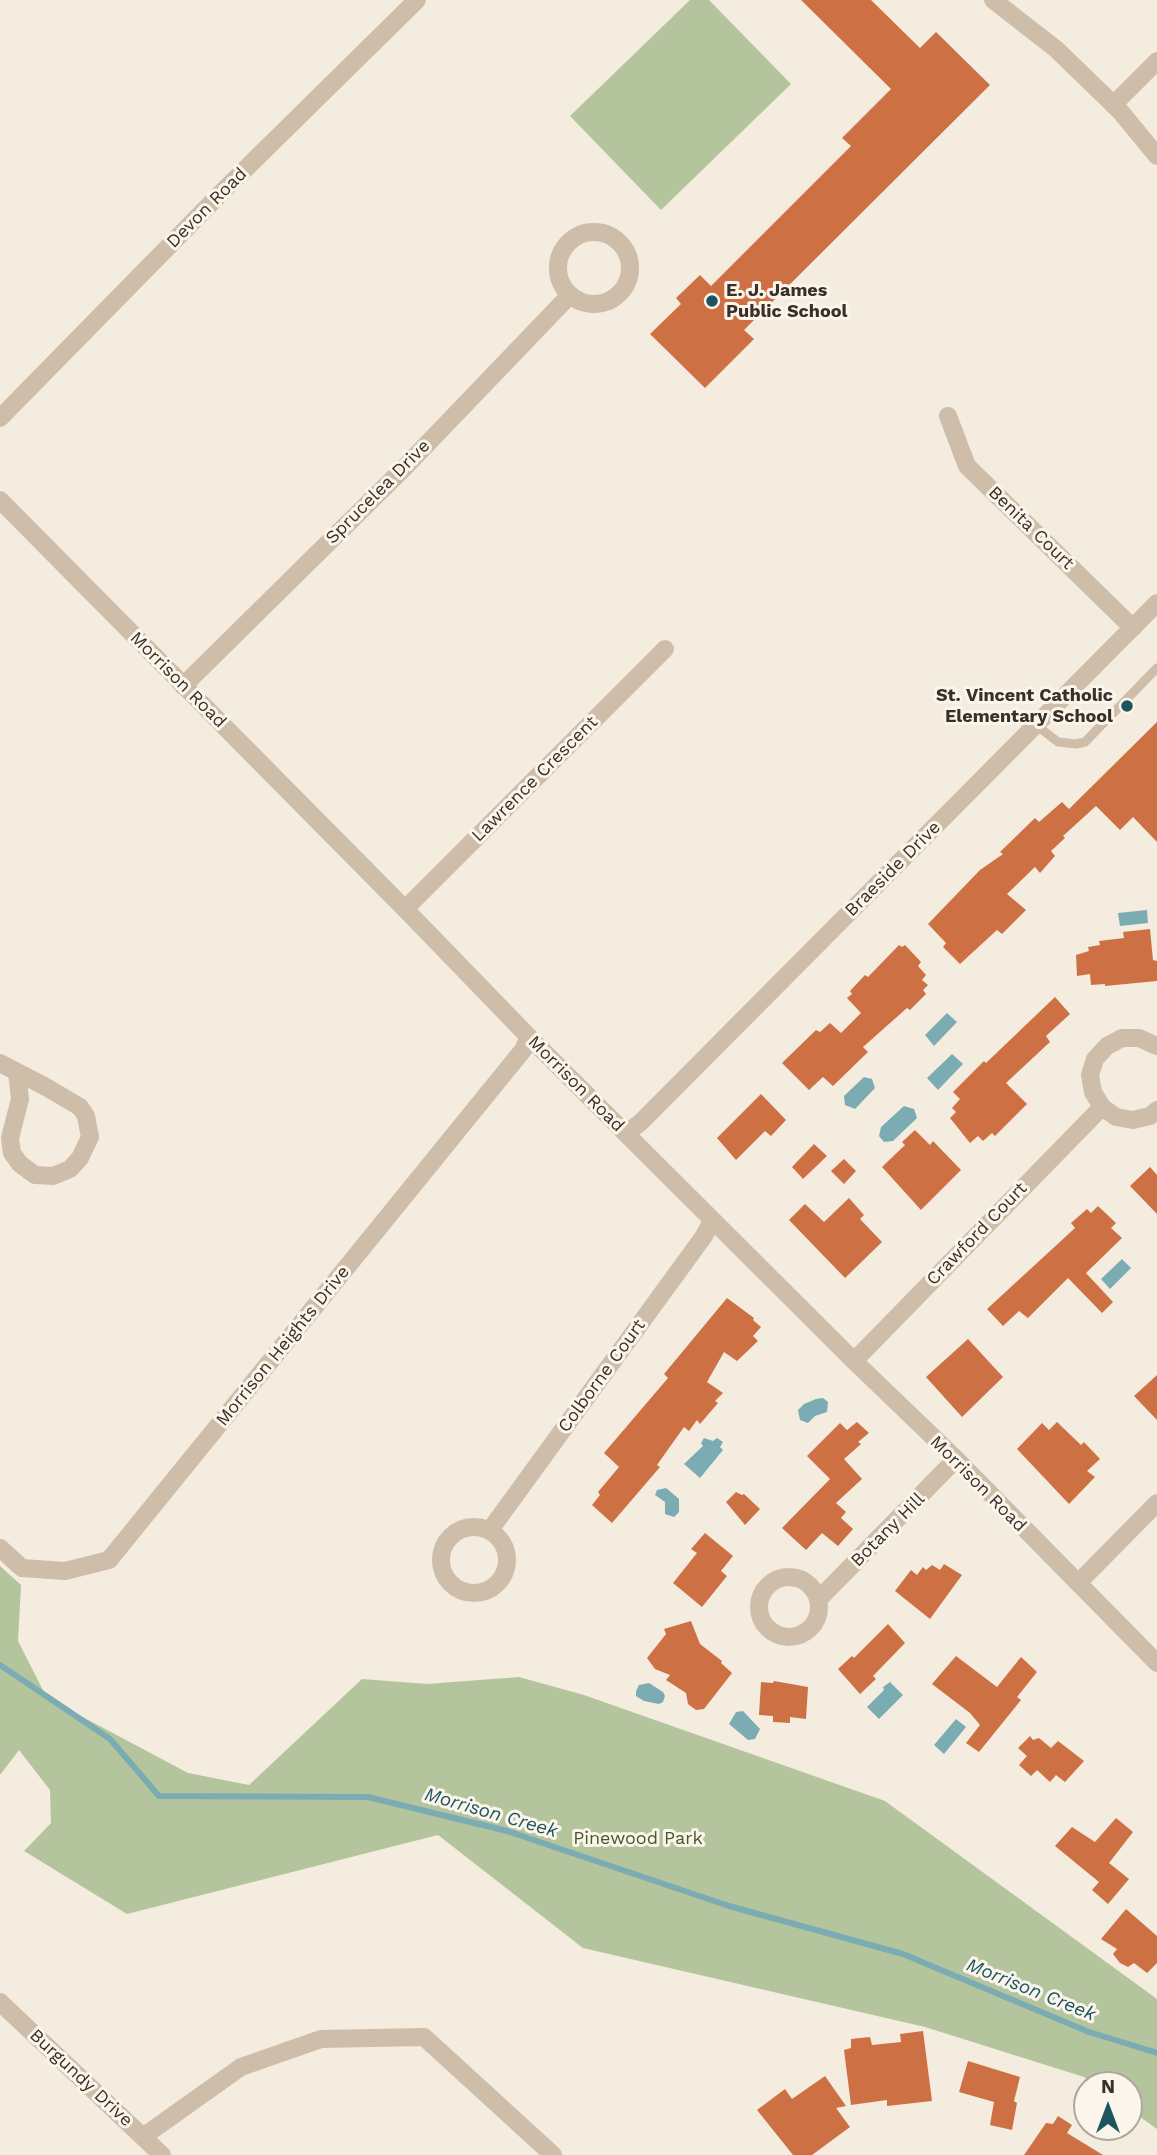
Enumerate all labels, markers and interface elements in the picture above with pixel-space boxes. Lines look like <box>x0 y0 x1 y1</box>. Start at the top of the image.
street label: Devon Road <box>162 163 252 253</box>
place label: E. J. James Public School <box>726 280 847 322</box>
marker: E. J. James Public School <box>704 293 720 309</box>
street label: Sprucelea Drive <box>321 435 435 549</box>
street label: Benita Court <box>984 482 1078 574</box>
street label: Morrison Road <box>125 627 231 733</box>
place label: St. Vincent Catholic Elementary School <box>936 685 1113 728</box>
marker: St. Vincent Catholic Elementary School <box>1119 698 1135 714</box>
street label: Lawrence Crescent <box>468 712 602 846</box>
street label: Braeside Drive <box>841 817 945 921</box>
street label: Morrison Road <box>523 1031 629 1137</box>
street label: Crawford Court <box>922 1178 1032 1290</box>
street label: Morrison Heights Drive <box>212 1262 354 1430</box>
street label: Colborne Court <box>554 1315 650 1437</box>
street label: Morrison Road <box>925 1431 1031 1537</box>
street label: Botany Hill <box>847 1489 929 1571</box>
water label: Morrison Creek <box>422 1783 560 1843</box>
park label: Pinewood Park <box>573 1828 703 1850</box>
water label: Morrison Creek <box>963 1954 1099 2026</box>
street label: Burgundy Drive <box>25 2025 137 2131</box>
north arrow <box>1073 2071 1143 2141</box>
text: N <box>1101 2075 1115 2098</box>

